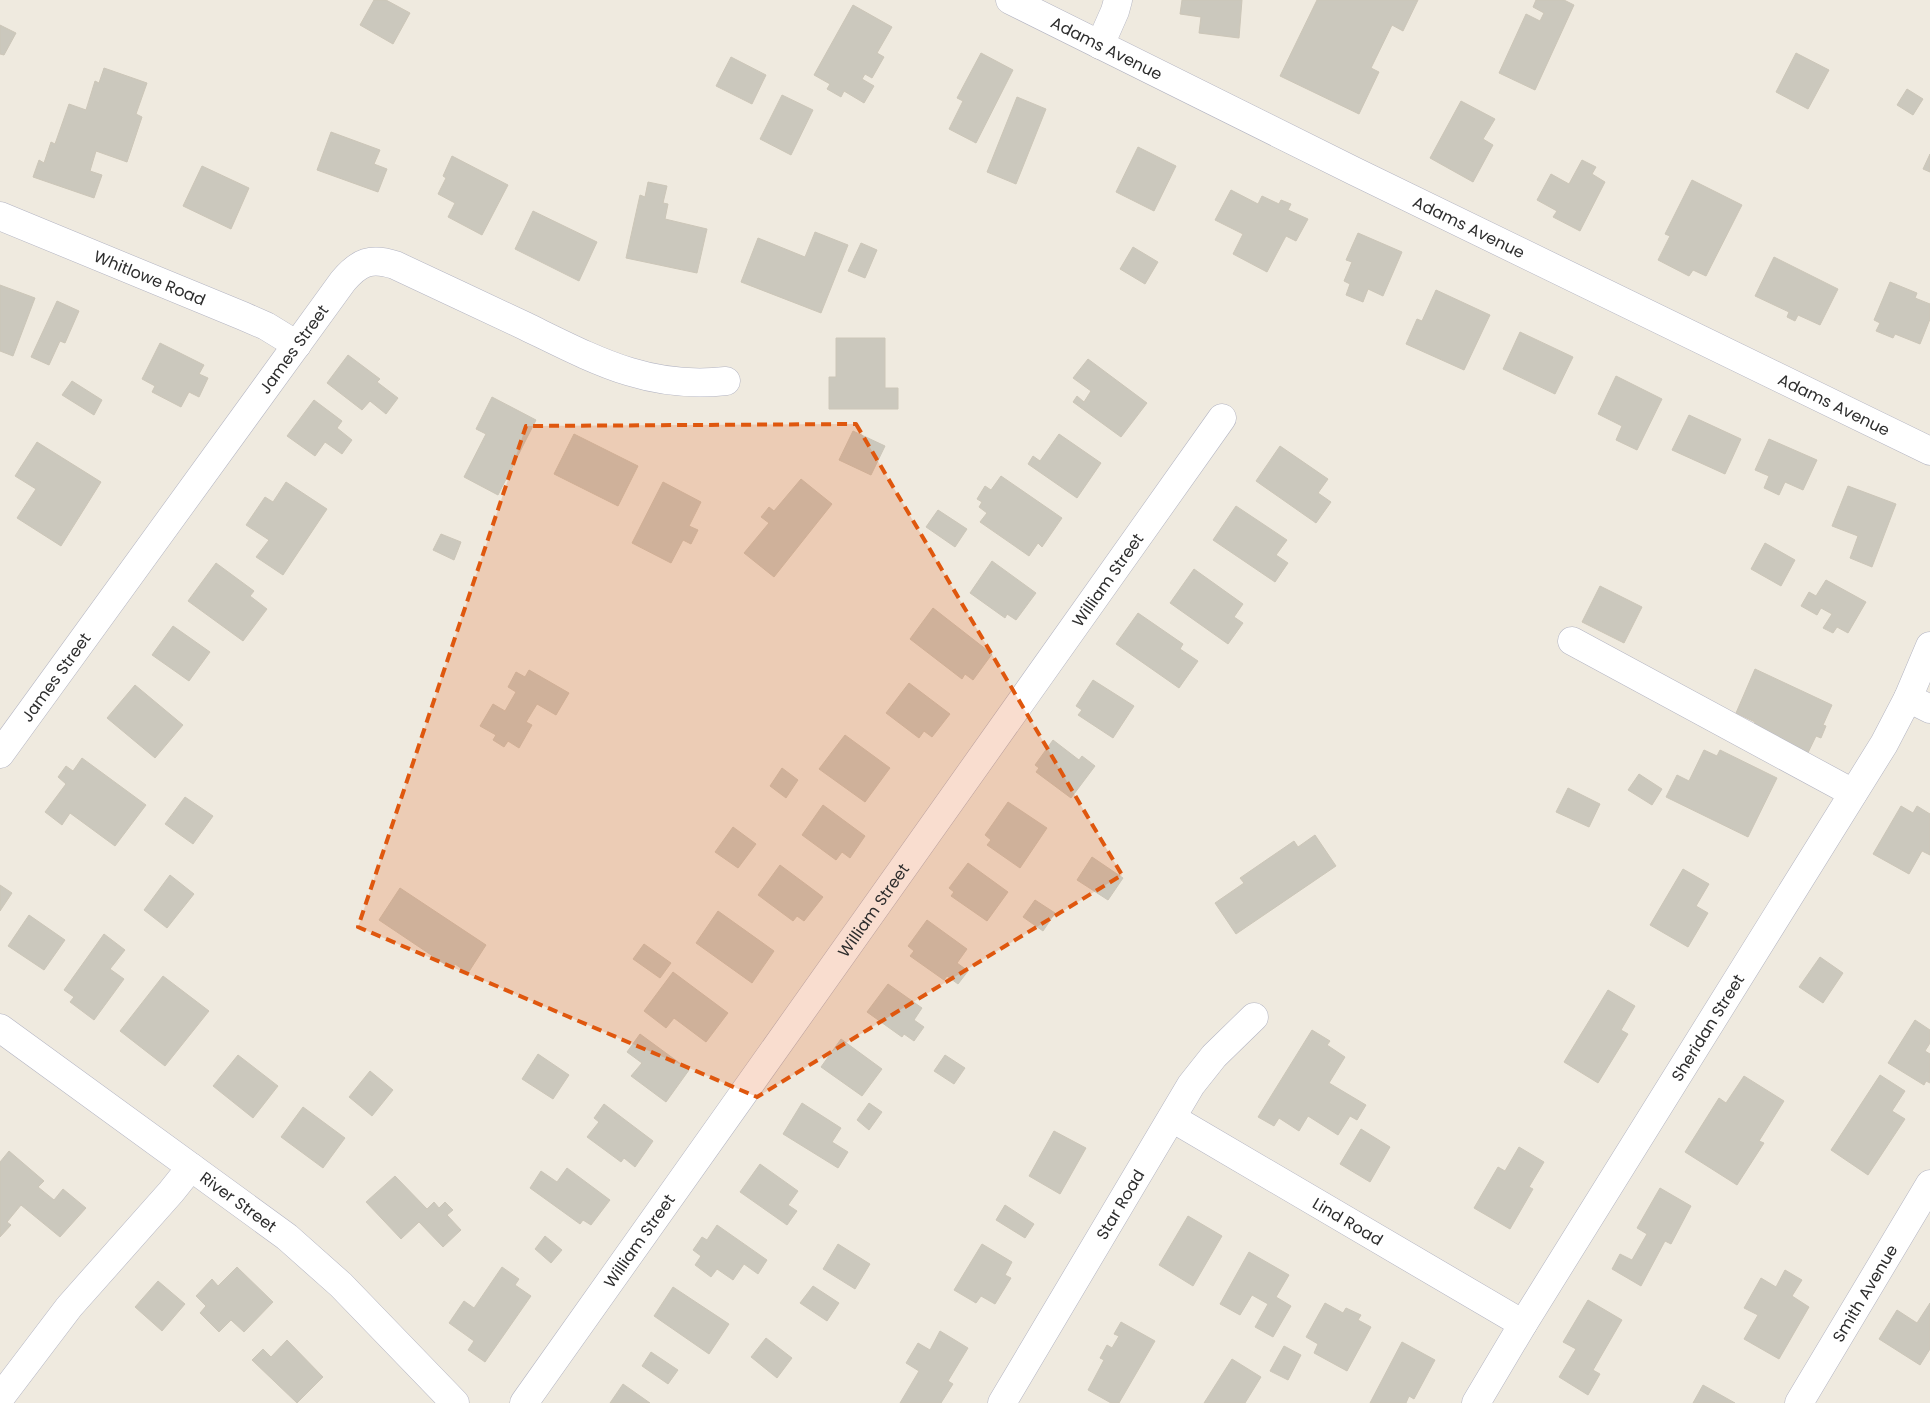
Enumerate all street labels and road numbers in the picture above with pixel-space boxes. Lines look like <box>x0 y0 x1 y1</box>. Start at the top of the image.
street label: Adams Avenue <box>1047 11 1166 86</box>
street label: Adams Avenue <box>1409 190 1529 264</box>
street label: Whitlowe Road <box>90 245 209 311</box>
street label: James Street <box>254 300 334 399</box>
street label: Adams Avenue <box>1774 368 1894 442</box>
street label: William Street <box>1067 528 1149 631</box>
street label: James Street <box>16 628 96 727</box>
street label: William Street <box>832 859 915 962</box>
street label: Sheridan Street <box>1666 970 1750 1086</box>
street label: Star Road <box>1091 1165 1150 1244</box>
street label: River Street <box>195 1166 281 1238</box>
street label: William Street <box>598 1189 681 1292</box>
street label: Lind Road <box>1308 1192 1387 1251</box>
street label: Smith Avenue <box>1827 1240 1903 1347</box>

